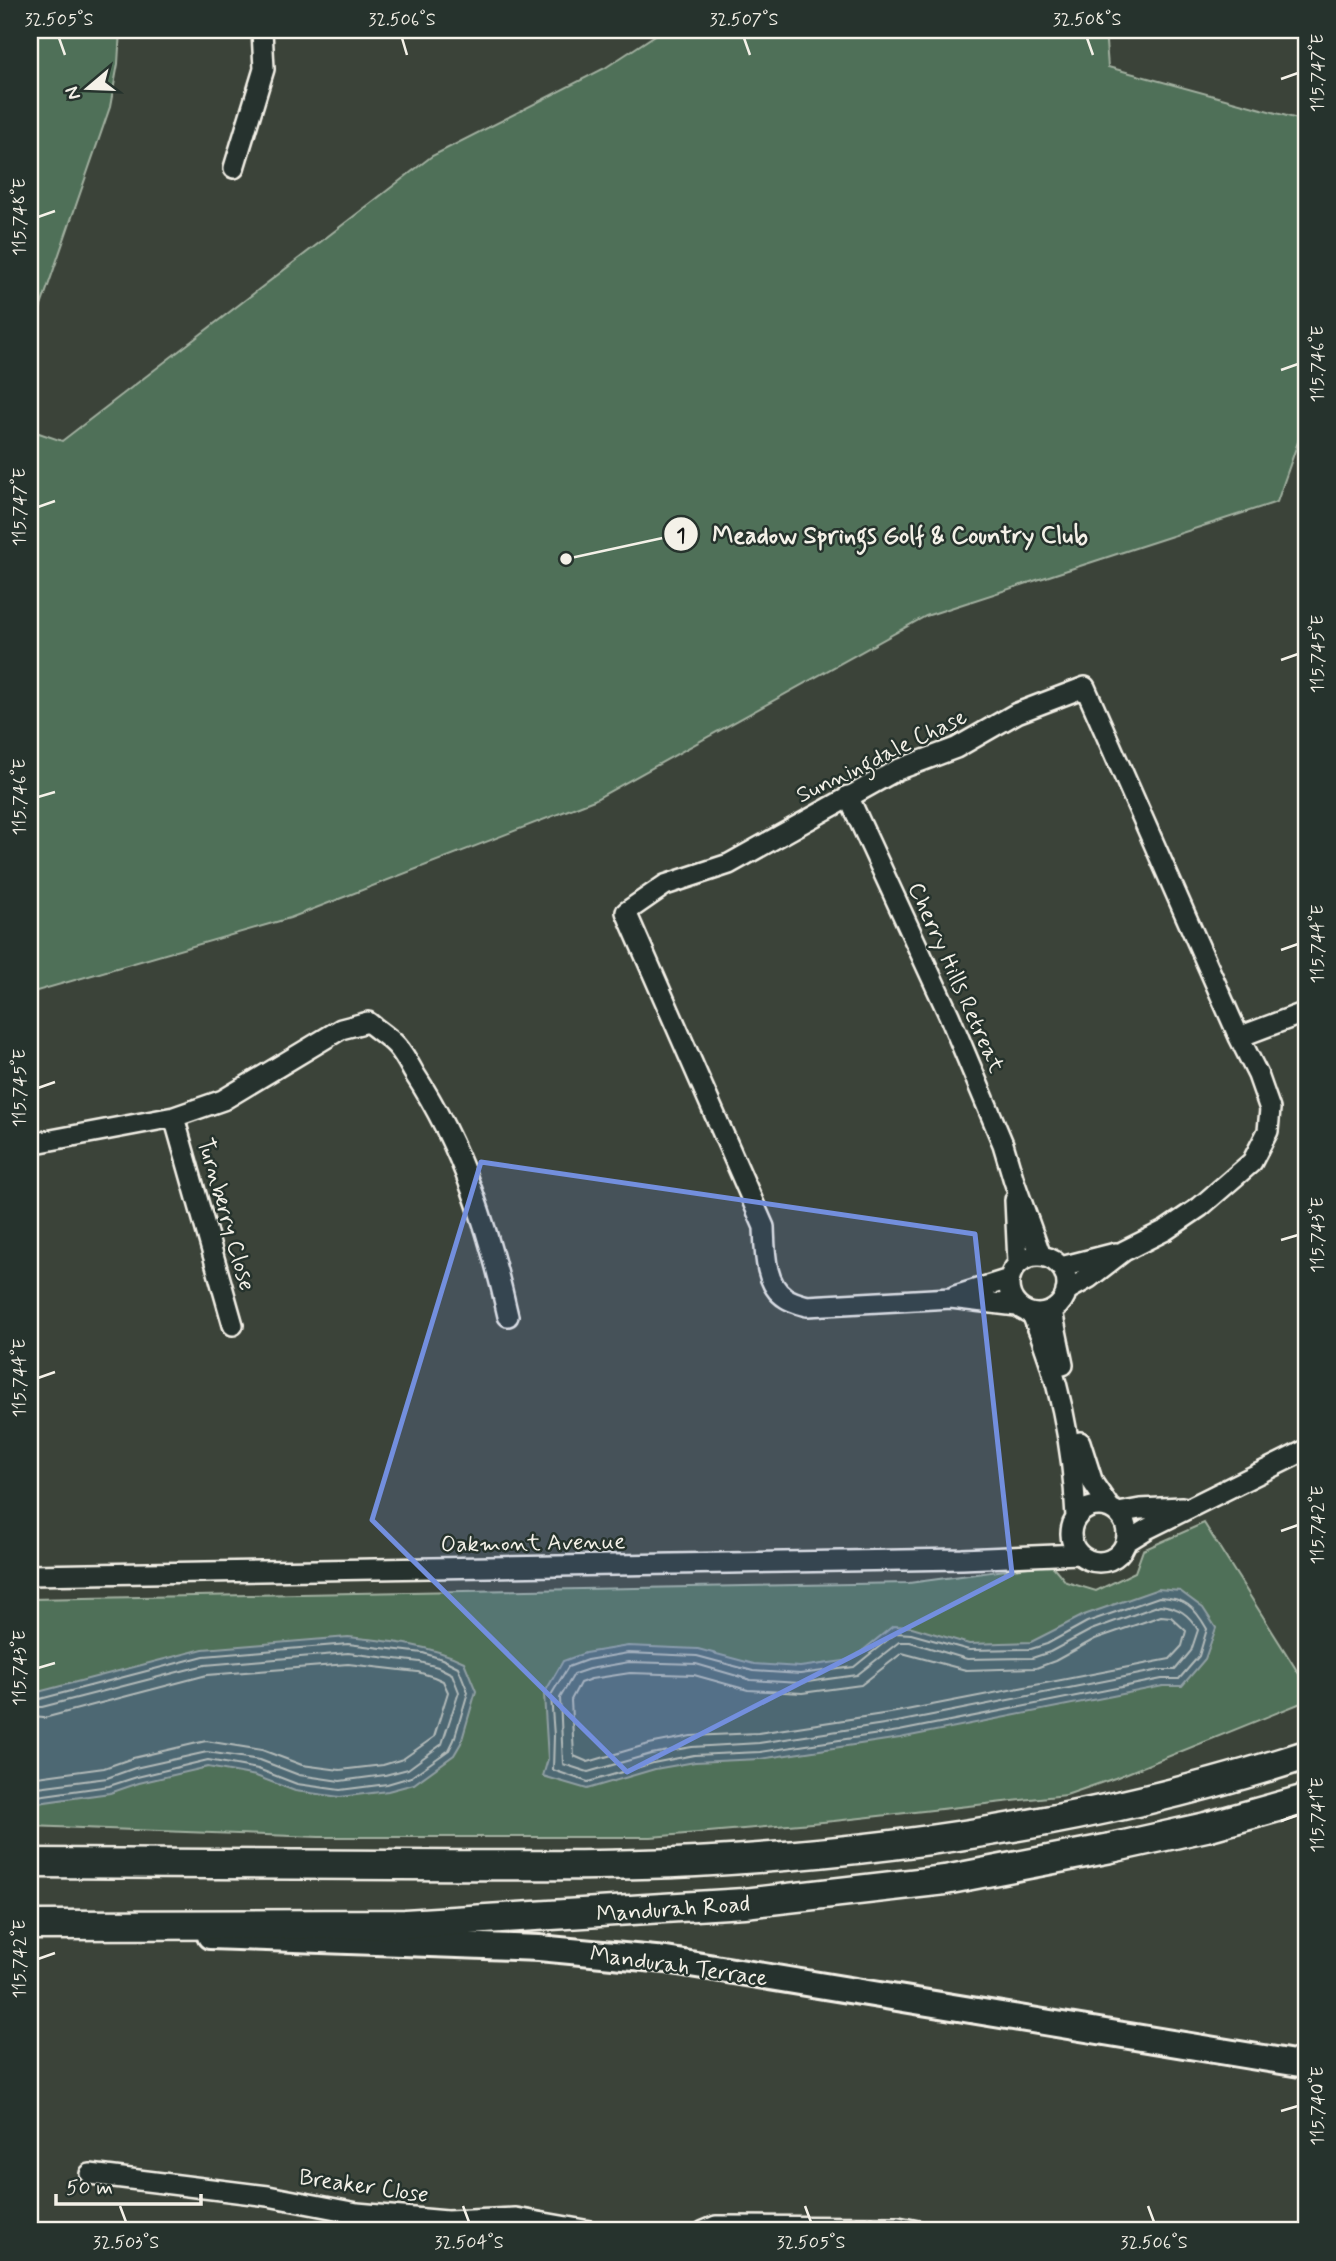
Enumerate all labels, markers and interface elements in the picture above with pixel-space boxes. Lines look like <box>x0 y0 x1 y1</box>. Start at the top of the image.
text: 32.505°S <box>24 8 94 32</box>
text: 32.506°S <box>368 8 436 32</box>
text: 32.507°S <box>709 8 779 32</box>
text: 32.508°S <box>1053 8 1121 32</box>
text: 115.747°E <box>1306 34 1330 112</box>
north arrow <box>52 52 122 122</box>
text: N <box>59 83 87 103</box>
text: 115.748°E <box>8 178 32 256</box>
text: 115.746°E <box>1306 326 1330 402</box>
text: 115.747°E <box>8 468 32 546</box>
callout: Meadow Springs Golf & Country Club <box>663 512 1102 557</box>
text: Meadow Springs Golf & Country Club <box>712 521 1088 555</box>
text: 1 <box>676 522 686 550</box>
text: 115.745°E <box>1306 615 1330 693</box>
street label: Sunningdale Chase <box>791 702 973 813</box>
text: 115.746°E <box>8 759 32 835</box>
street label: Cherry Hills Retreat <box>900 878 1011 1078</box>
text: 115.744°E <box>1306 904 1330 984</box>
text: 115.745°E <box>8 1049 32 1127</box>
street label: Turnberry Close <box>189 1135 261 1294</box>
text: 115.743°E <box>1306 1197 1330 1273</box>
text: 115.744°E <box>8 1338 32 1418</box>
text: 115.742°E <box>1306 1485 1330 1565</box>
street label: Oakmont Avenue <box>440 1527 626 1561</box>
text: 115.743°E <box>8 1630 32 1706</box>
text: 115.741°E <box>1306 1777 1330 1853</box>
street label: Mandurah Road <box>595 1890 751 1930</box>
text: 115.742°E <box>8 1919 32 1999</box>
street label: Mandurah Terrace <box>588 1940 770 1994</box>
text: 115.740°E <box>1306 2066 1330 2146</box>
scale bar <box>56 2163 201 2207</box>
street label: Breaker Close <box>297 2163 431 2211</box>
text: 50 m <box>66 2174 113 2202</box>
text: 32.503°S <box>93 2231 159 2255</box>
text: 32.504°S <box>434 2231 504 2255</box>
text: 32.505°S <box>776 2231 846 2255</box>
text: 32.506°S <box>1120 2231 1188 2255</box>

